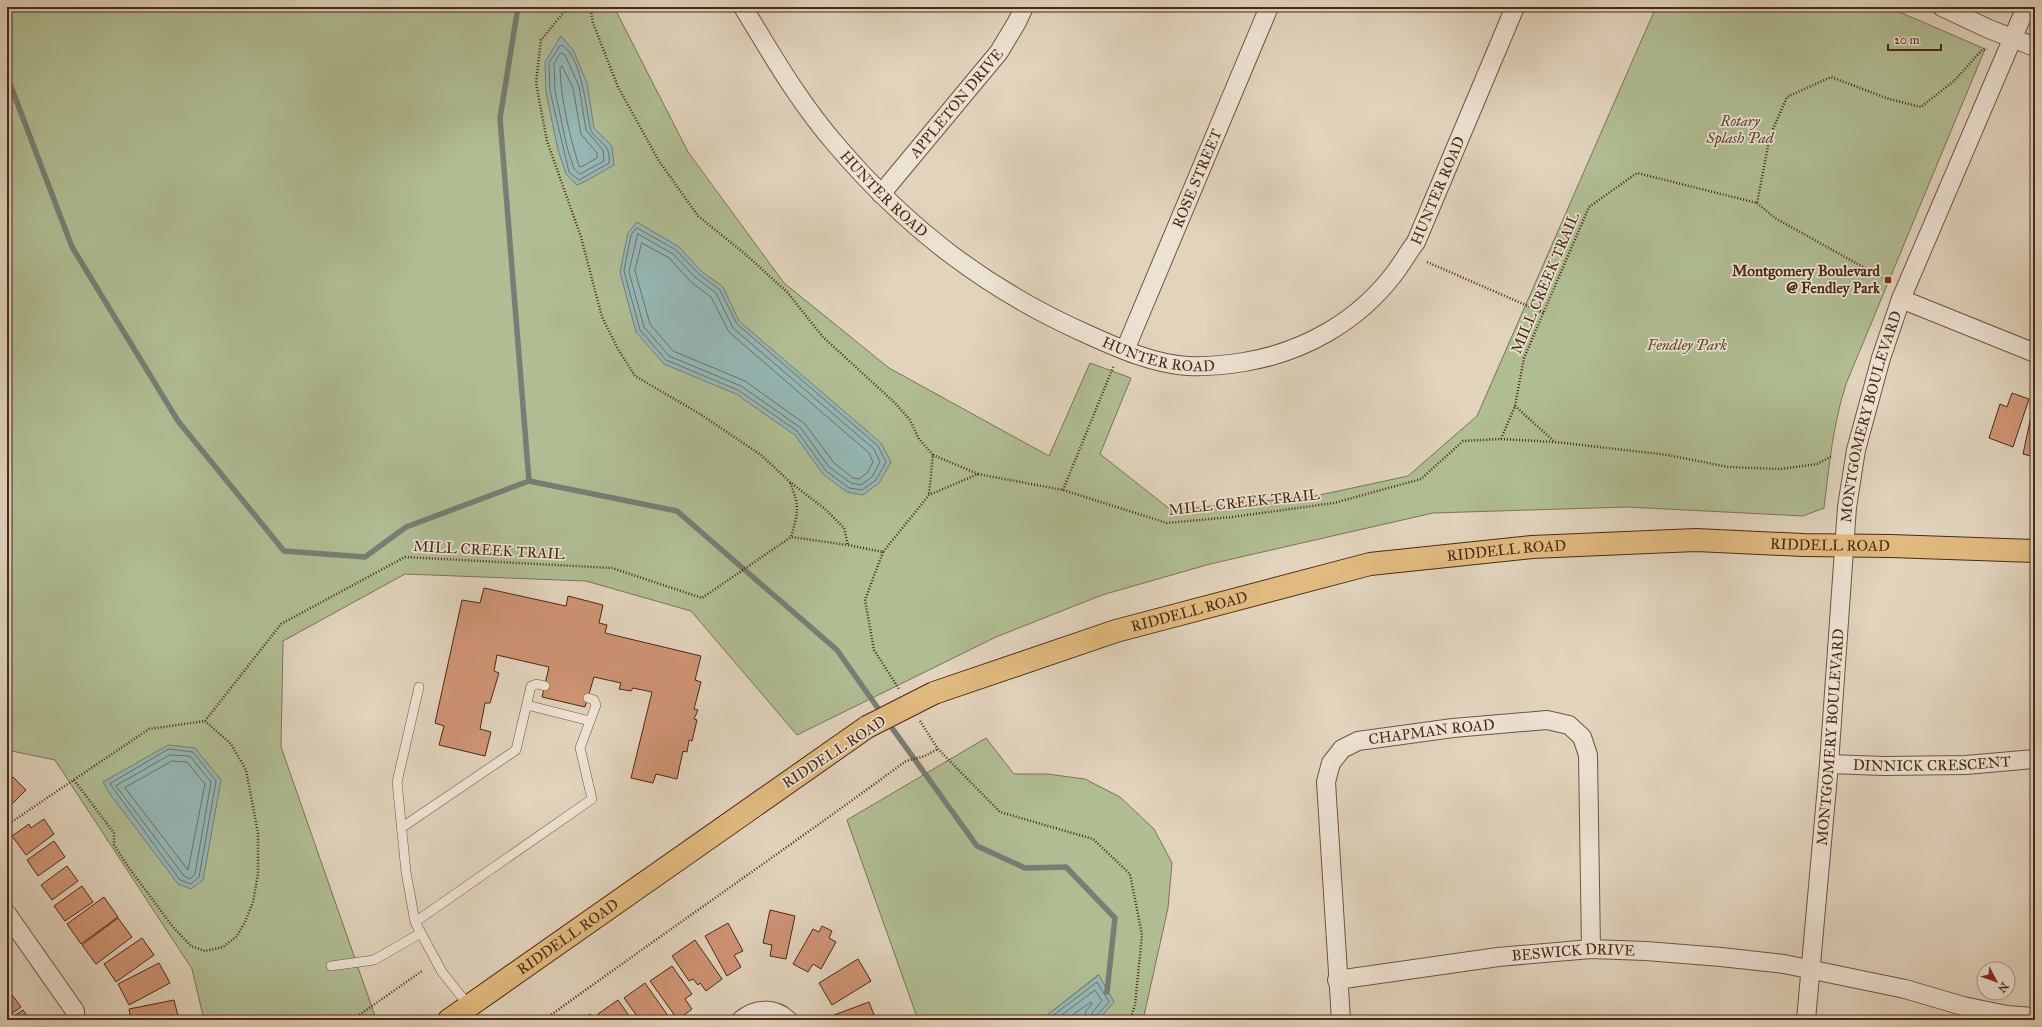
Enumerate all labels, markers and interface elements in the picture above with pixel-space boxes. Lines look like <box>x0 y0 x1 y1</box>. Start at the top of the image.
scale bar <box>1888 26 1941 52</box>
text: 20 m <box>1894 33 1920 47</box>
street label: APPLETON DRIVE <box>905 45 1007 162</box>
park label: Rotary Splash Pad <box>1705 112 1775 148</box>
street label: ROSE STREET <box>1168 126 1226 231</box>
street label: HUNTER ROAD <box>1407 134 1469 247</box>
street label: HUNTER ROAD <box>836 147 931 241</box>
street label: MILL CREEK TRAIL <box>1507 210 1583 356</box>
place label: Montgomery Boulevard @ Fendley Park <box>1732 262 1881 298</box>
marker: Montgomery Boulevard @ Fendley Park <box>1883 275 1893 285</box>
street label: MONTGOMERY BOULEVARD <box>1837 308 1905 523</box>
street label: HUNTER ROAD <box>1099 333 1215 375</box>
park label: Fendley Park <box>1646 336 1727 354</box>
street label: MILL CREEK TRAIL <box>1168 485 1320 519</box>
street label: RIDDELL ROAD <box>1770 534 1890 555</box>
street label: MILL CREEK TRAIL <box>413 537 565 563</box>
street label: RIDDELL ROAD <box>1446 537 1567 565</box>
street label: RIDDELL ROAD <box>1129 588 1250 636</box>
street label: MONTGOMERY BOULEVARD <box>1813 628 1847 846</box>
street label: RIDDELL ROAD <box>779 712 889 792</box>
street label: CHAPMAN ROAD <box>1367 715 1495 748</box>
street label: DINNICK CRESCENT <box>1853 752 2012 775</box>
street label: RIDDELL ROAD <box>513 895 622 979</box>
street label: BESWICK DRIVE <box>1511 940 1635 965</box>
north arrow <box>1976 961 2016 1001</box>
text: N <box>1995 979 2011 996</box>

